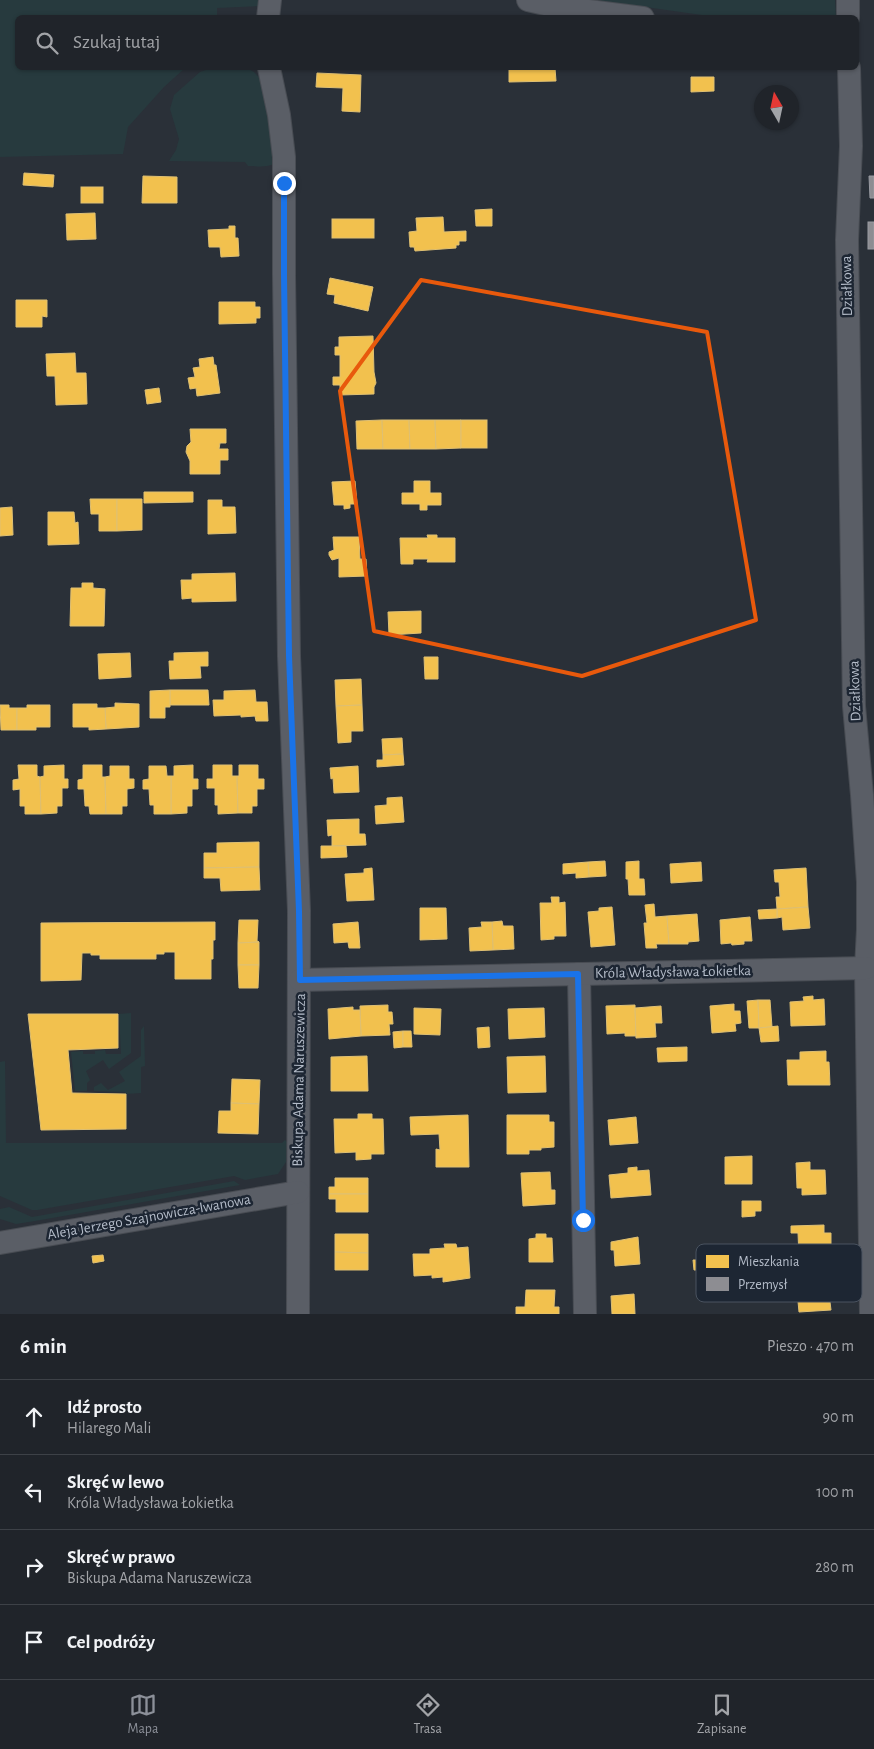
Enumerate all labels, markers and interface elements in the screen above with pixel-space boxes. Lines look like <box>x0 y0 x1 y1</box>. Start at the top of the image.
search box <box>15 15 859 70</box>
icon: search <box>33 29 61 57</box>
text: Szukaj tutaj <box>73 33 160 52</box>
north arrow <box>754 85 799 130</box>
route end <box>273 172 296 195</box>
street label: Działkowa <box>839 255 855 317</box>
street label: Działkowa <box>846 660 864 722</box>
street label: Króla Władysława Łokietka <box>595 963 751 981</box>
street label: Biskupa Adama Naruszewicza <box>290 993 308 1167</box>
street label: Aleja Jerzego Szajnowicza-Iwanowa <box>46 1192 252 1242</box>
route start <box>572 1209 595 1232</box>
legend <box>696 1244 862 1302</box>
text: Mieszkania <box>738 1255 800 1269</box>
text: Przemysł <box>738 1278 788 1292</box>
text: 6 min <box>20 1336 67 1357</box>
text: Pieszo · 470 m <box>767 1338 854 1354</box>
text: Idź prosto <box>67 1398 142 1417</box>
icon: ahead <box>20 1403 48 1431</box>
text: 90 m <box>823 1409 854 1425</box>
text: Hilarego Mali <box>67 1420 151 1436</box>
text: Skręć w lewo <box>67 1473 164 1492</box>
icon: left <box>20 1478 48 1506</box>
text: 100 m <box>816 1484 854 1500</box>
text: Króla Władysława Łokietka <box>67 1495 234 1511</box>
text: Skręć w prawo <box>67 1548 175 1567</box>
icon: right <box>20 1553 48 1581</box>
text: 280 m <box>815 1559 854 1575</box>
text: Biskupa Adama Naruszewicza <box>67 1570 252 1586</box>
icon: arrive <box>20 1628 48 1656</box>
text: Cel podróży <box>67 1633 155 1652</box>
tab: Mapa <box>128 1691 158 1738</box>
tab: Trasa <box>413 1691 442 1738</box>
tab: Zapisane <box>697 1691 747 1738</box>

